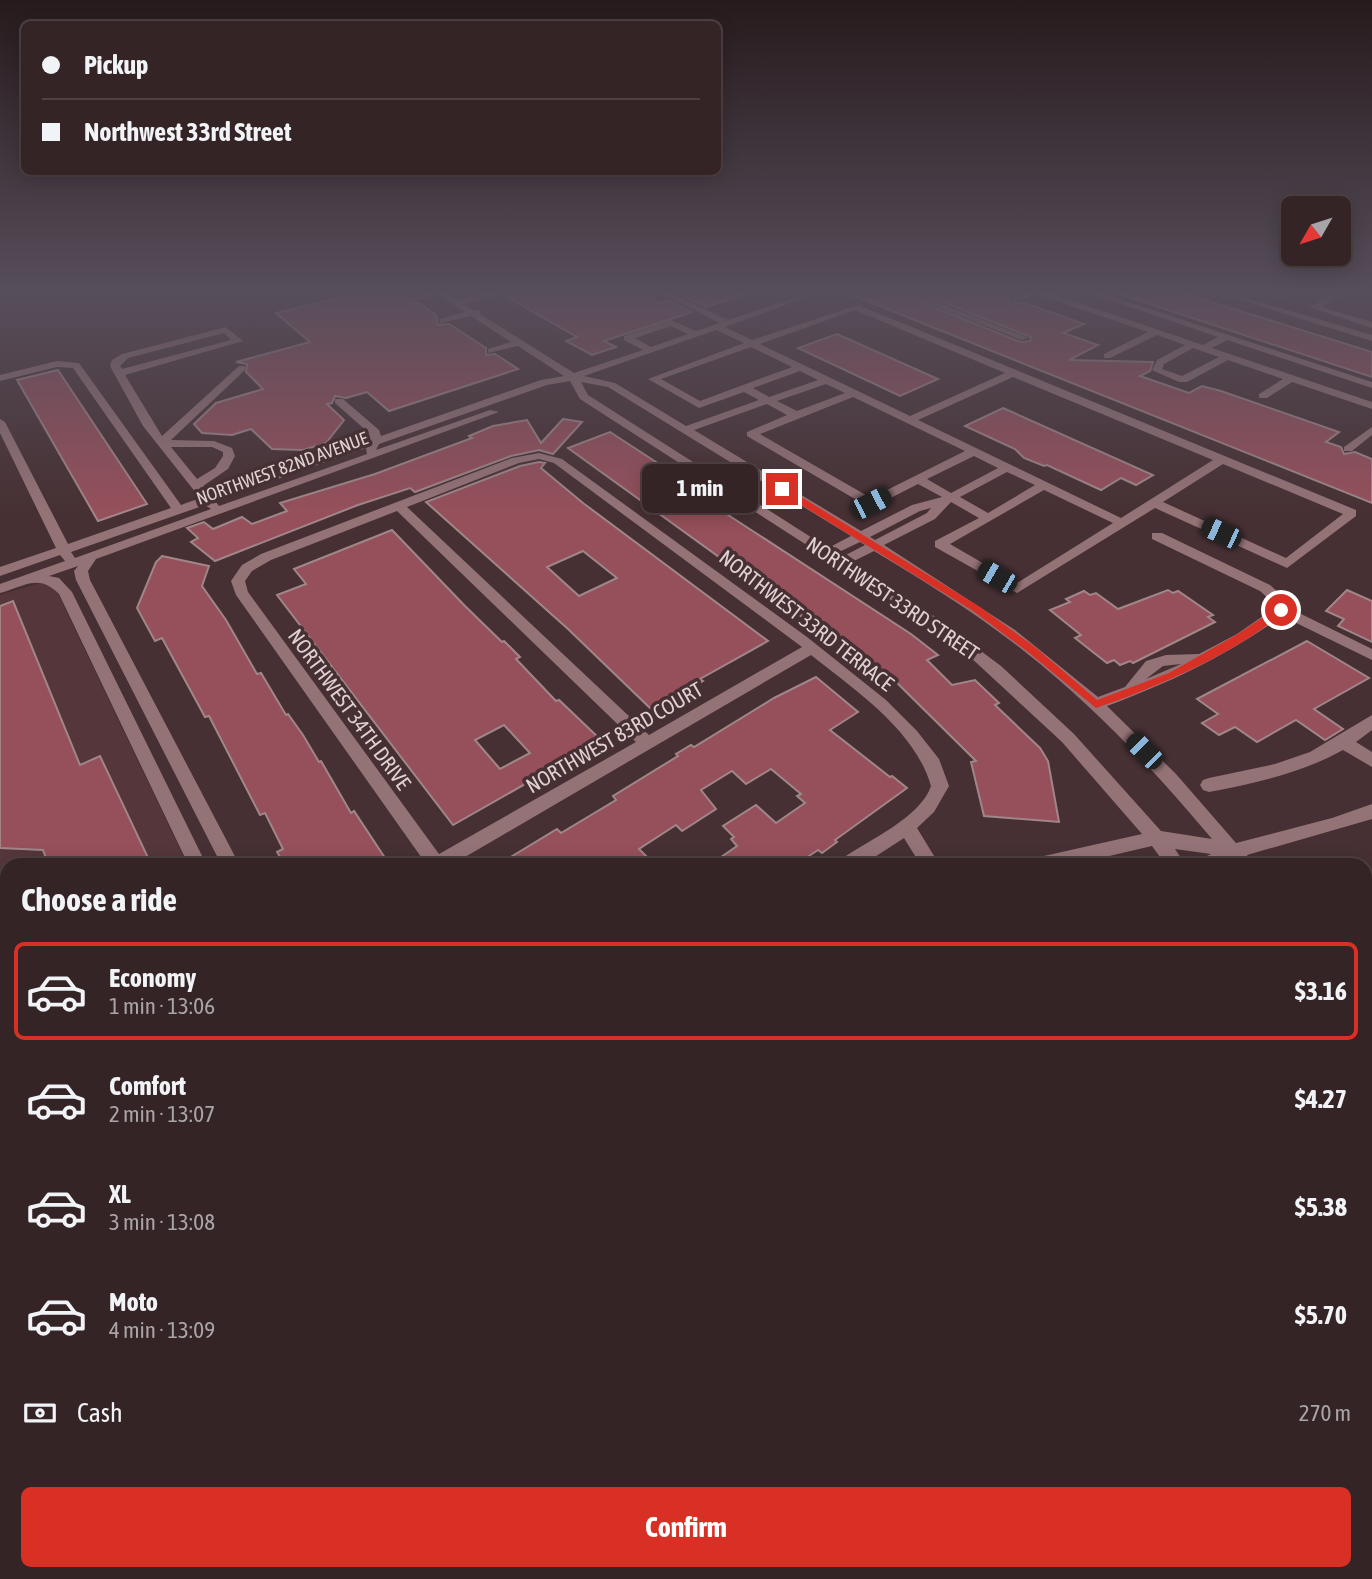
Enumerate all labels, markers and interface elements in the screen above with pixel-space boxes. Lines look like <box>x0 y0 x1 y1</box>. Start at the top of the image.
text: Pickup <box>84 50 148 80</box>
text: Northwest 33rd Street <box>84 117 291 147</box>
north arrow <box>1281 196 1351 266</box>
map controls <box>1281 196 1351 266</box>
street label: NORTHWEST 82ND AVENUE <box>193 427 371 509</box>
callout: 1 min <box>642 464 758 514</box>
route end <box>766 473 798 505</box>
text: 1 min <box>677 475 723 501</box>
car <box>848 484 895 522</box>
car <box>1198 515 1245 551</box>
street label: NORTHWEST 33RD STREET <box>802 532 984 664</box>
street label: NORTHWEST 33RD TERRACE <box>715 545 899 695</box>
car <box>974 557 1021 597</box>
route start <box>1265 594 1297 626</box>
street label: NORTHWEST 34TH DRIVE <box>284 624 416 794</box>
street label: NORTHWEST 83RD COURT <box>521 677 707 797</box>
car <box>1122 729 1167 773</box>
text: Choose a ride <box>21 881 177 918</box>
icon: car <box>25 960 88 1023</box>
text: Economy <box>109 963 196 993</box>
text: $3.16 <box>1295 976 1347 1006</box>
text: 1 min · 13:06 <box>109 993 215 1019</box>
icon: car <box>25 1068 88 1131</box>
text: Comfort <box>109 1071 186 1101</box>
text: $4.27 <box>1295 1084 1347 1114</box>
text: 2 min · 13:07 <box>109 1101 215 1127</box>
icon: car <box>25 1176 88 1239</box>
text: XL <box>109 1179 131 1209</box>
text: $5.38 <box>1295 1192 1347 1222</box>
text: 3 min · 13:08 <box>109 1209 215 1235</box>
icon: car <box>25 1284 88 1347</box>
text: Moto <box>109 1287 158 1317</box>
text: $5.70 <box>1295 1300 1347 1330</box>
text: 4 min · 13:09 <box>109 1317 215 1343</box>
icon: cash <box>21 1394 59 1432</box>
text: Cash <box>77 1398 123 1428</box>
text: 270 m <box>1299 1400 1351 1426</box>
button: Confirm <box>21 1487 1351 1567</box>

